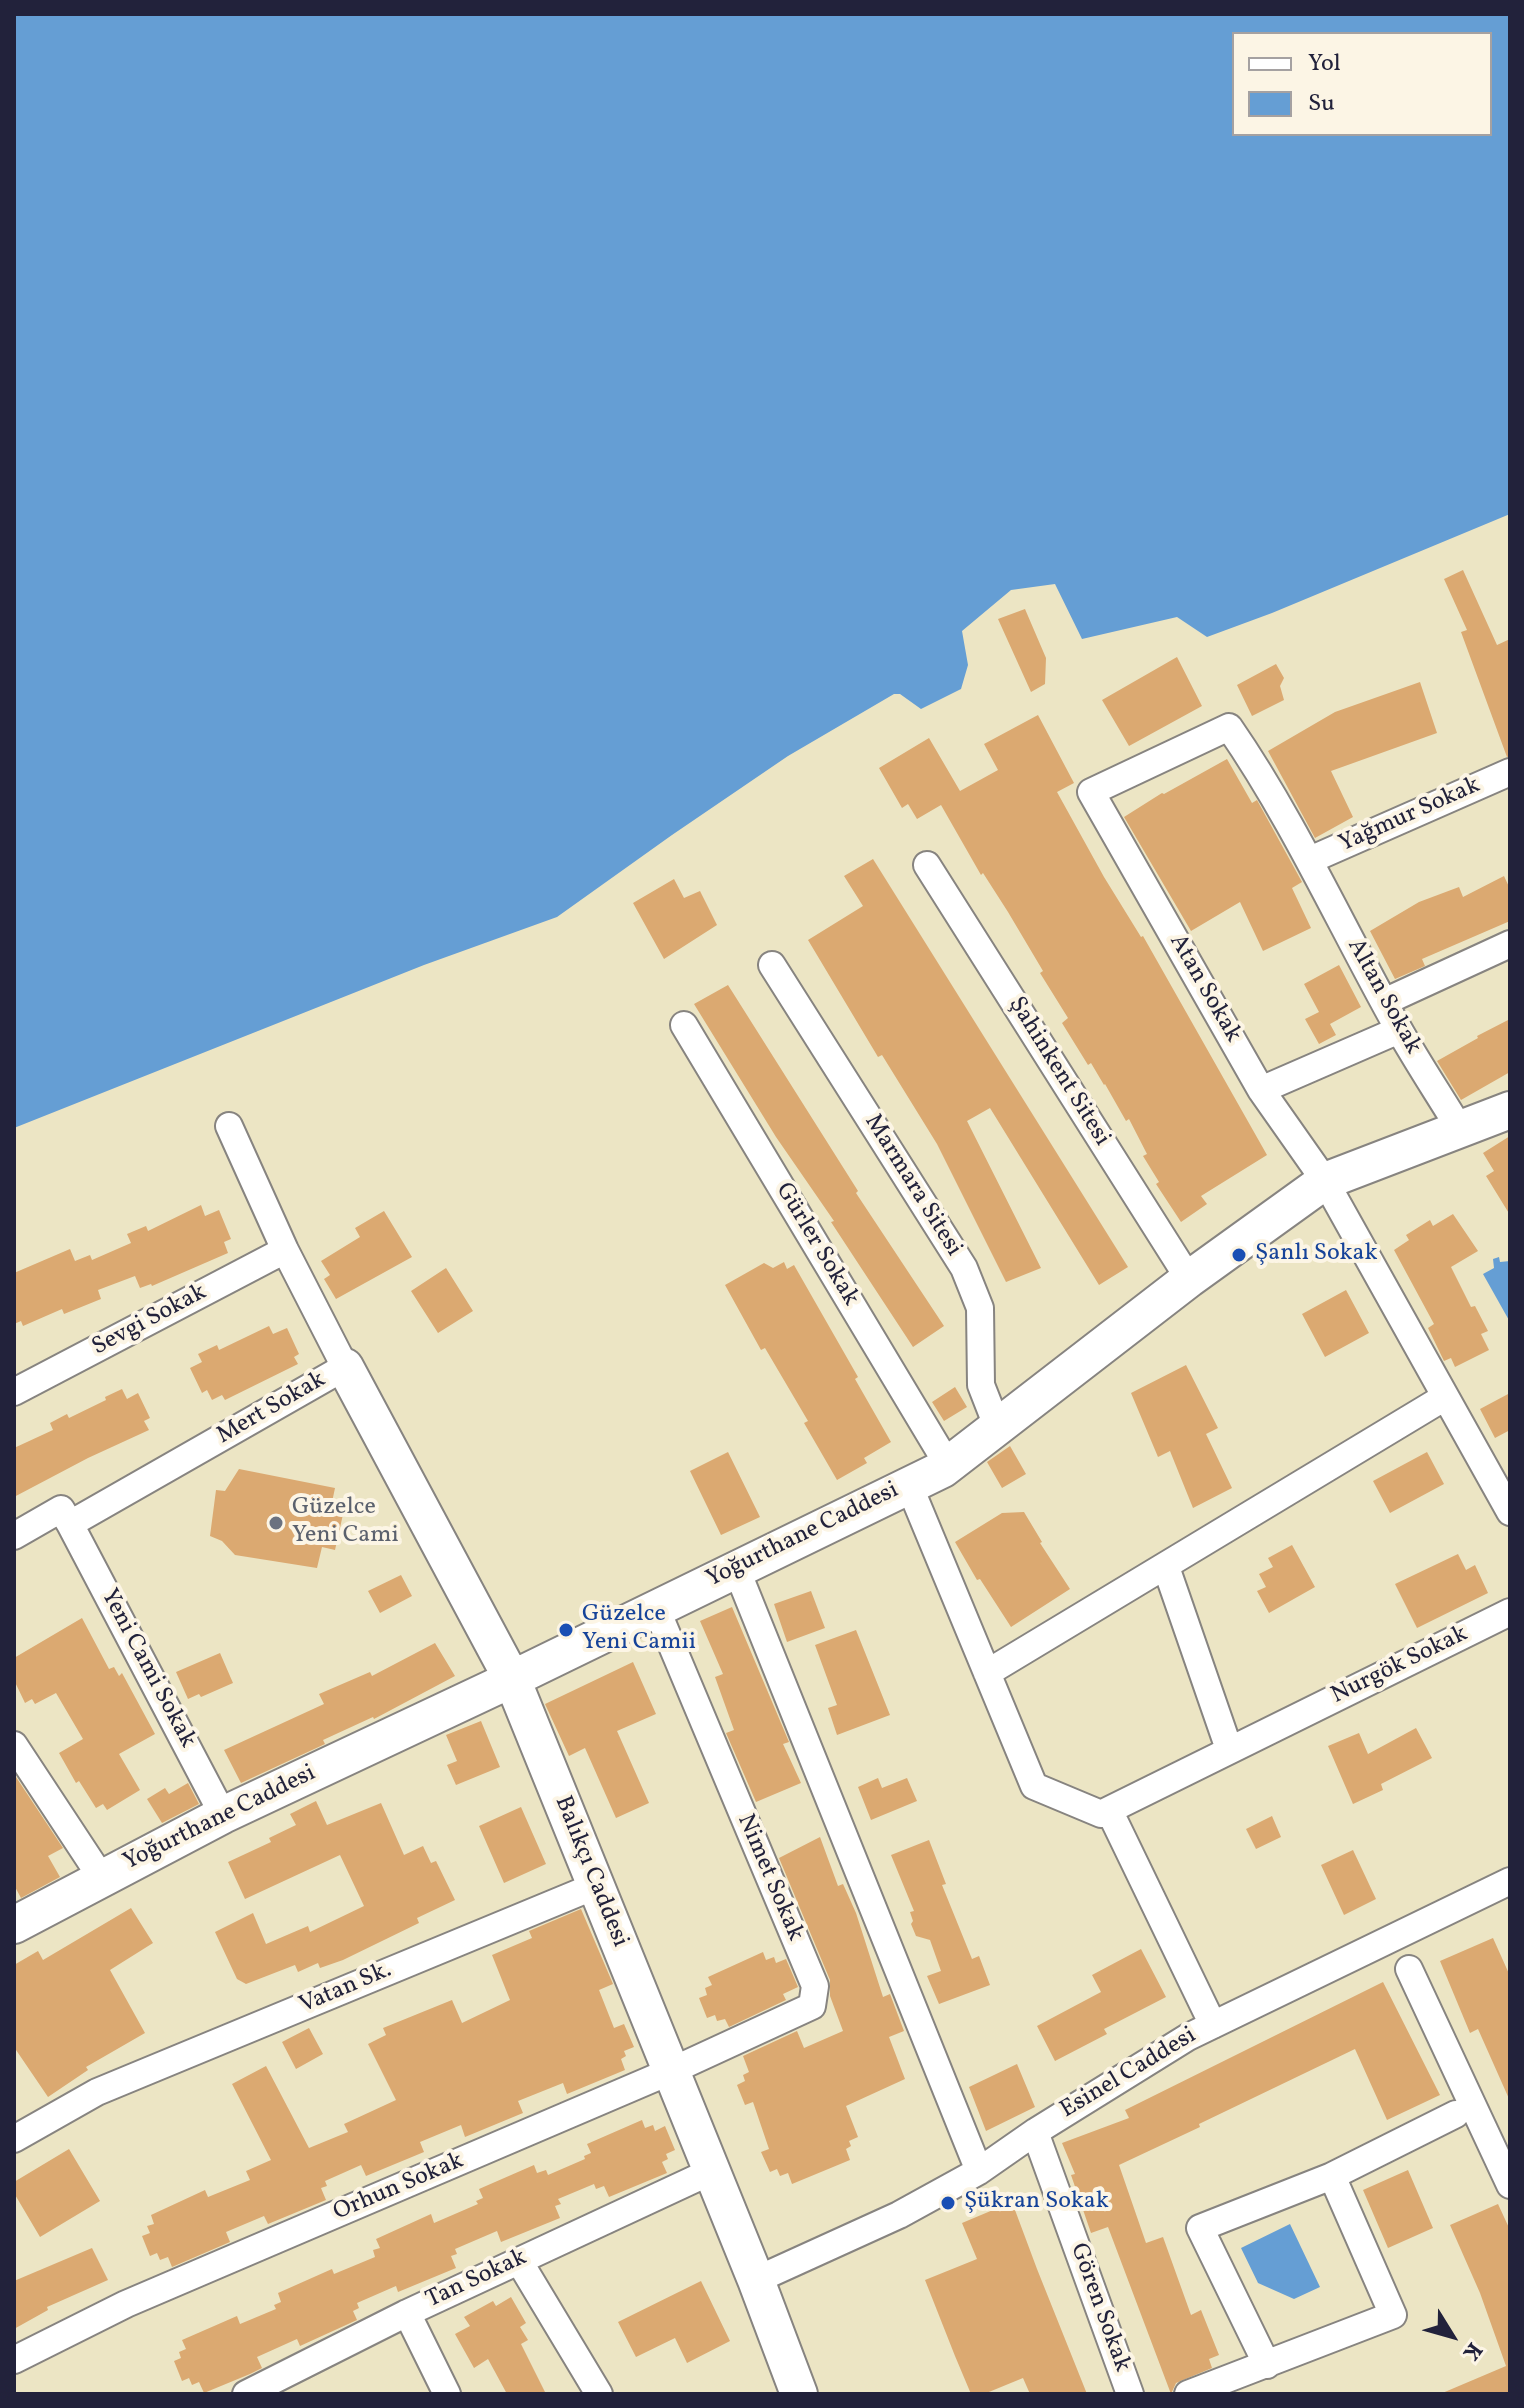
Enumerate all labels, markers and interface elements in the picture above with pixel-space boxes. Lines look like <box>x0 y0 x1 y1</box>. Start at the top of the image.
legend <box>1232 32 1492 136</box>
text: Yol <box>1308 47 1341 81</box>
text: Su <box>1308 87 1335 121</box>
street label: Yağmur Sokak <box>1335 772 1485 860</box>
street label: Atan Sokak <box>1162 930 1246 1048</box>
street label: Altan Sokak <box>1340 934 1426 1060</box>
street label: Şahinkent Sitesi <box>1001 992 1115 1152</box>
street label: Marmara Sitesi <box>857 1110 967 1262</box>
street label: Gürler Sokak <box>768 1178 864 1312</box>
place label: Şanlı Sokak <box>1255 1241 1378 1269</box>
marker: Şanlı Sokak <box>1230 1246 1248 1264</box>
street label: Sevgi Sokak <box>88 1279 212 1363</box>
street label: Mert Sokak <box>213 1366 331 1452</box>
street label: Yoğurthane Caddesi <box>702 1477 904 1595</box>
place label: Güzelce Yeni Cami <box>292 1495 399 1551</box>
marker: Güzelce Yeni Cami <box>267 1514 285 1532</box>
street label: Yeni Cami Sokak <box>93 1585 201 1753</box>
place label: Güzelce Yeni Camii <box>582 1602 696 1658</box>
marker: Güzelce Yeni Camii <box>557 1621 575 1639</box>
street label: Nurgök Sokak <box>1327 1621 1473 1711</box>
street label: Yoğurthane Caddesi <box>119 1760 321 1878</box>
street label: Balıkçı Caddesi <box>547 1792 633 1952</box>
street label: Nimet Sokak <box>729 1810 809 1946</box>
street label: Vatan Sk. <box>296 1957 396 2021</box>
street label: Esinel Caddesi <box>1056 2022 1202 2126</box>
street label: Orhun Sokak <box>330 2148 468 2228</box>
place label: Şükran Sokak <box>964 2189 1109 2217</box>
marker: Şükran Sokak <box>939 2194 957 2212</box>
street label: Gören Sokak <box>1062 2240 1136 2376</box>
street label: Tan Sokak <box>422 2244 532 2316</box>
north arrow <box>1412 2296 1492 2376</box>
text: K <box>1454 2335 1489 2366</box>

